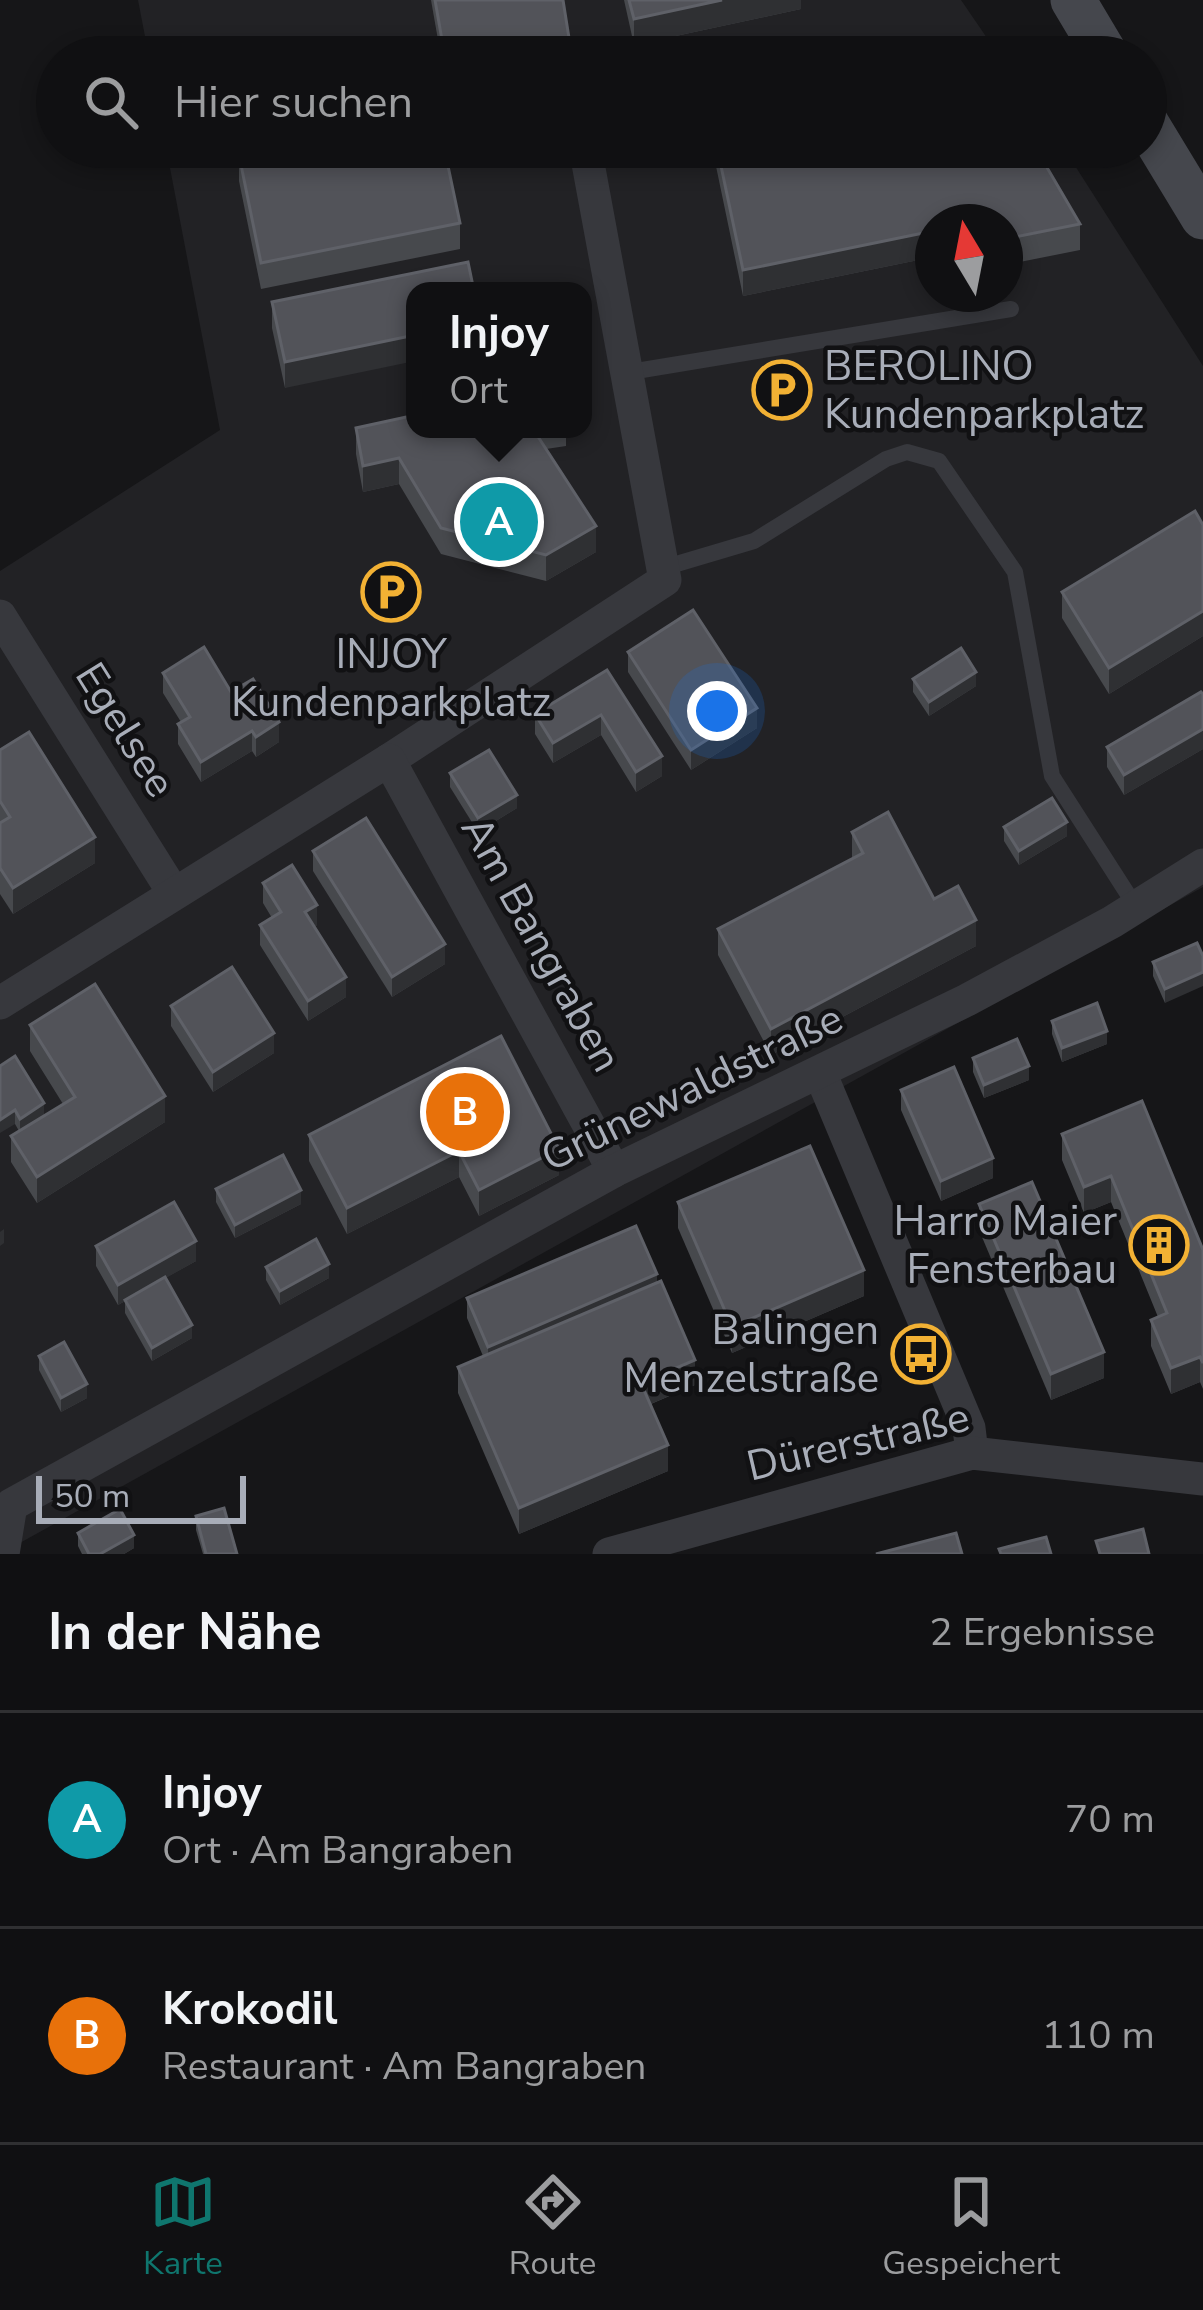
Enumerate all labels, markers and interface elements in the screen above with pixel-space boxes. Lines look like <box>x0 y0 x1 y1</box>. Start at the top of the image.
search box <box>36 36 1167 168</box>
icon: search <box>78 69 144 135</box>
text: Hier suchen <box>174 72 413 133</box>
north arrow <box>915 204 1023 312</box>
popup <box>406 282 592 438</box>
text: Injoy <box>449 303 549 364</box>
place label: BEROLINO Kundenparkplatz <box>824 338 1144 443</box>
parking icon: BEROLINO Kundenparkplatz <box>751 359 813 421</box>
text: Ort <box>449 364 508 417</box>
pin: A <box>460 477 538 567</box>
parking icon: INJOY Kundenparkplatz <box>360 561 422 623</box>
place label: INJOY Kundenparkplatz <box>231 626 551 731</box>
street label: Egelsee <box>62 652 188 808</box>
your location <box>687 681 747 741</box>
street label: Am Bangraben <box>447 806 635 1082</box>
street label: Grünewaldstraße <box>532 990 852 1186</box>
pin: B <box>426 1067 504 1157</box>
place label: Harro Maier Fensterbau <box>894 1193 1117 1298</box>
building icon: Harro Maier Fensterbau <box>1128 1214 1190 1276</box>
place label: Balingen Menzelstraße <box>623 1302 879 1407</box>
bus stop icon: Balingen Menzelstraße <box>890 1323 952 1385</box>
street label: Dürerstraße <box>741 1389 975 1495</box>
scale bar <box>36 1470 246 1523</box>
text: 50 m <box>54 1474 130 1519</box>
text: In der Nähe <box>48 1597 321 1667</box>
text: 2 Ergebnisse <box>929 1606 1155 1659</box>
text: Injoy <box>162 1763 262 1824</box>
text: A <box>72 1793 102 1846</box>
text: 70 m <box>1065 1793 1155 1846</box>
text: Ort · Am Bangraben <box>162 1824 513 1877</box>
text: Krokodil <box>162 1979 338 2040</box>
text: B <box>74 2009 100 2062</box>
text: 110 m <box>1041 2009 1155 2062</box>
text: Restaurant · Am Bangraben <box>162 2040 646 2093</box>
tab: Karte <box>143 2169 223 2286</box>
tab: Route <box>509 2169 596 2286</box>
tab: Gespeichert <box>882 2169 1060 2286</box>

